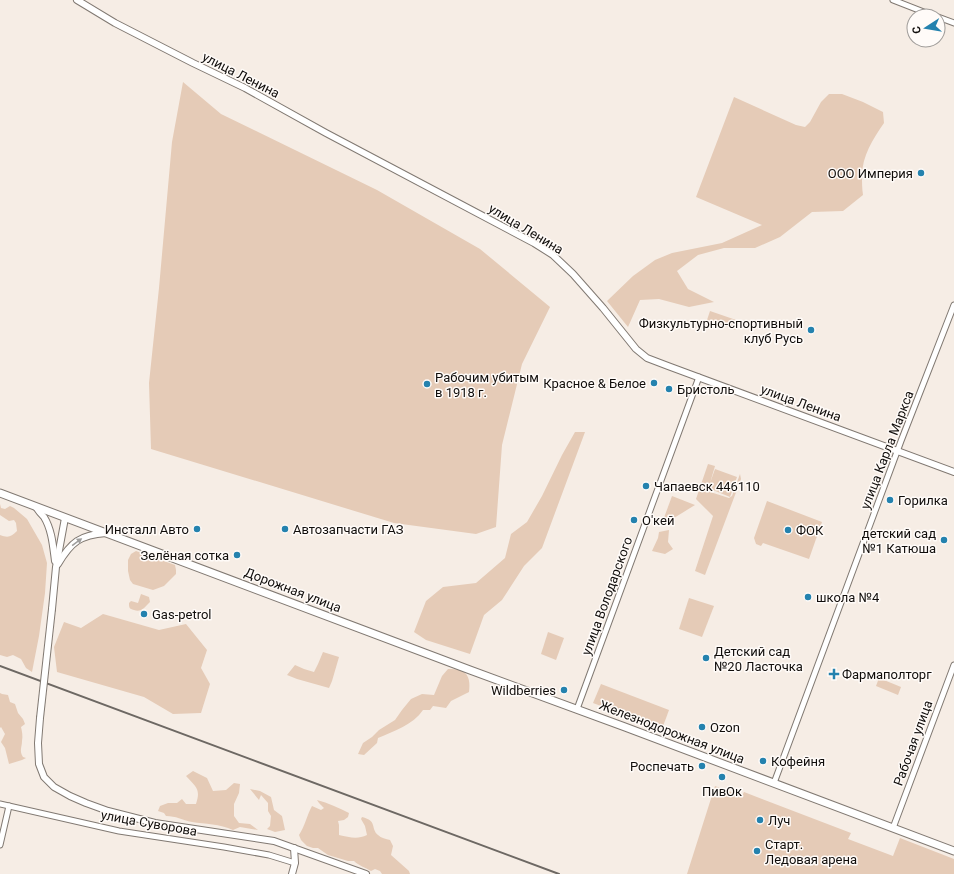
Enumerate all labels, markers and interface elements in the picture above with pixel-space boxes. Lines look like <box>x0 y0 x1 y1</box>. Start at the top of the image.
north arrow <box>906 8 946 48</box>
text: С <box>910 25 924 35</box>
street label: улица Ленина <box>200 49 282 101</box>
place label: ООО Империя <box>828 166 913 181</box>
marker: ООО Империя <box>916 168 926 178</box>
street label: улица Ленина <box>486 201 566 257</box>
place label: Физкультурно-спортивный клуб Русь <box>639 316 803 346</box>
marker: Физкультурно-спортивный клуб Русь <box>806 325 816 335</box>
place label: Рабочим убитым в 1918 г. <box>435 370 539 400</box>
place label: Красное & Белое <box>543 376 646 391</box>
marker: Красное & Белое <box>649 378 659 388</box>
marker: Рабочим убитым в 1918 г. <box>422 379 432 389</box>
street label: улица Ленина <box>759 381 843 425</box>
place label: Бристоль <box>677 382 735 397</box>
marker: Бристоль <box>664 384 674 394</box>
street label: улица Карла Маркса <box>857 389 917 511</box>
place label: Чапаевск 446110 <box>654 479 760 494</box>
marker: Чапаевск 446110 <box>641 481 651 491</box>
place label: Горилка <box>898 493 948 508</box>
marker: Горилка <box>885 495 895 505</box>
place label: О'кей <box>642 513 674 528</box>
marker: О'кей <box>629 515 639 525</box>
place label: Инсталл Авто <box>105 522 189 537</box>
place label: Автозапчасти ГАЗ <box>293 522 404 537</box>
place label: ФОК <box>796 523 824 538</box>
marker: Инсталл Авто <box>192 524 202 534</box>
marker: Автозапчасти ГАЗ <box>280 524 290 534</box>
marker: ФОК <box>783 525 793 535</box>
place label: детский сад №1 Катюша <box>862 526 936 556</box>
street label: улица Володарского <box>579 535 635 657</box>
marker: детский сад №1 Катюша <box>939 535 949 545</box>
one-way arrow <box>71 538 82 546</box>
place label: Зелёная сотка <box>141 548 229 563</box>
marker: Зелёная сотка <box>232 550 242 560</box>
street label: Дорожная улица <box>243 565 343 615</box>
place label: школа №4 <box>816 590 880 605</box>
marker: школа №4 <box>803 592 813 602</box>
place label: Gas-petrol <box>152 607 212 622</box>
marker: Gas-petrol <box>139 609 149 619</box>
place label: Детский сад №20 Ласточка <box>714 644 803 674</box>
marker: Детский сад №20 Ласточка <box>701 653 711 663</box>
place label: Фармаполторг <box>842 667 932 682</box>
marker: Фармаполторг <box>829 669 839 679</box>
place label: Wildberries <box>491 683 556 698</box>
marker: Wildberries <box>559 685 569 695</box>
street label: Железнодорожная улица <box>597 697 747 767</box>
street label: Рабочая улица <box>891 698 935 788</box>
place label: Ozon <box>710 720 740 735</box>
marker: Ozon <box>697 722 707 732</box>
place label: Кофейня <box>771 754 825 769</box>
marker: Кофейня <box>758 756 768 766</box>
place label: Роспечать <box>630 759 694 774</box>
marker: Роспечать <box>697 761 707 771</box>
marker: ПивОк <box>717 772 727 782</box>
place label: ПивОк <box>702 784 742 799</box>
street label: улица Суворова <box>100 807 198 839</box>
place label: Луч <box>768 813 790 828</box>
marker: Луч <box>755 815 765 825</box>
place label: Старт. Ледовая арена <box>765 837 857 867</box>
marker: Старт. Ледовая арена <box>752 846 762 856</box>

